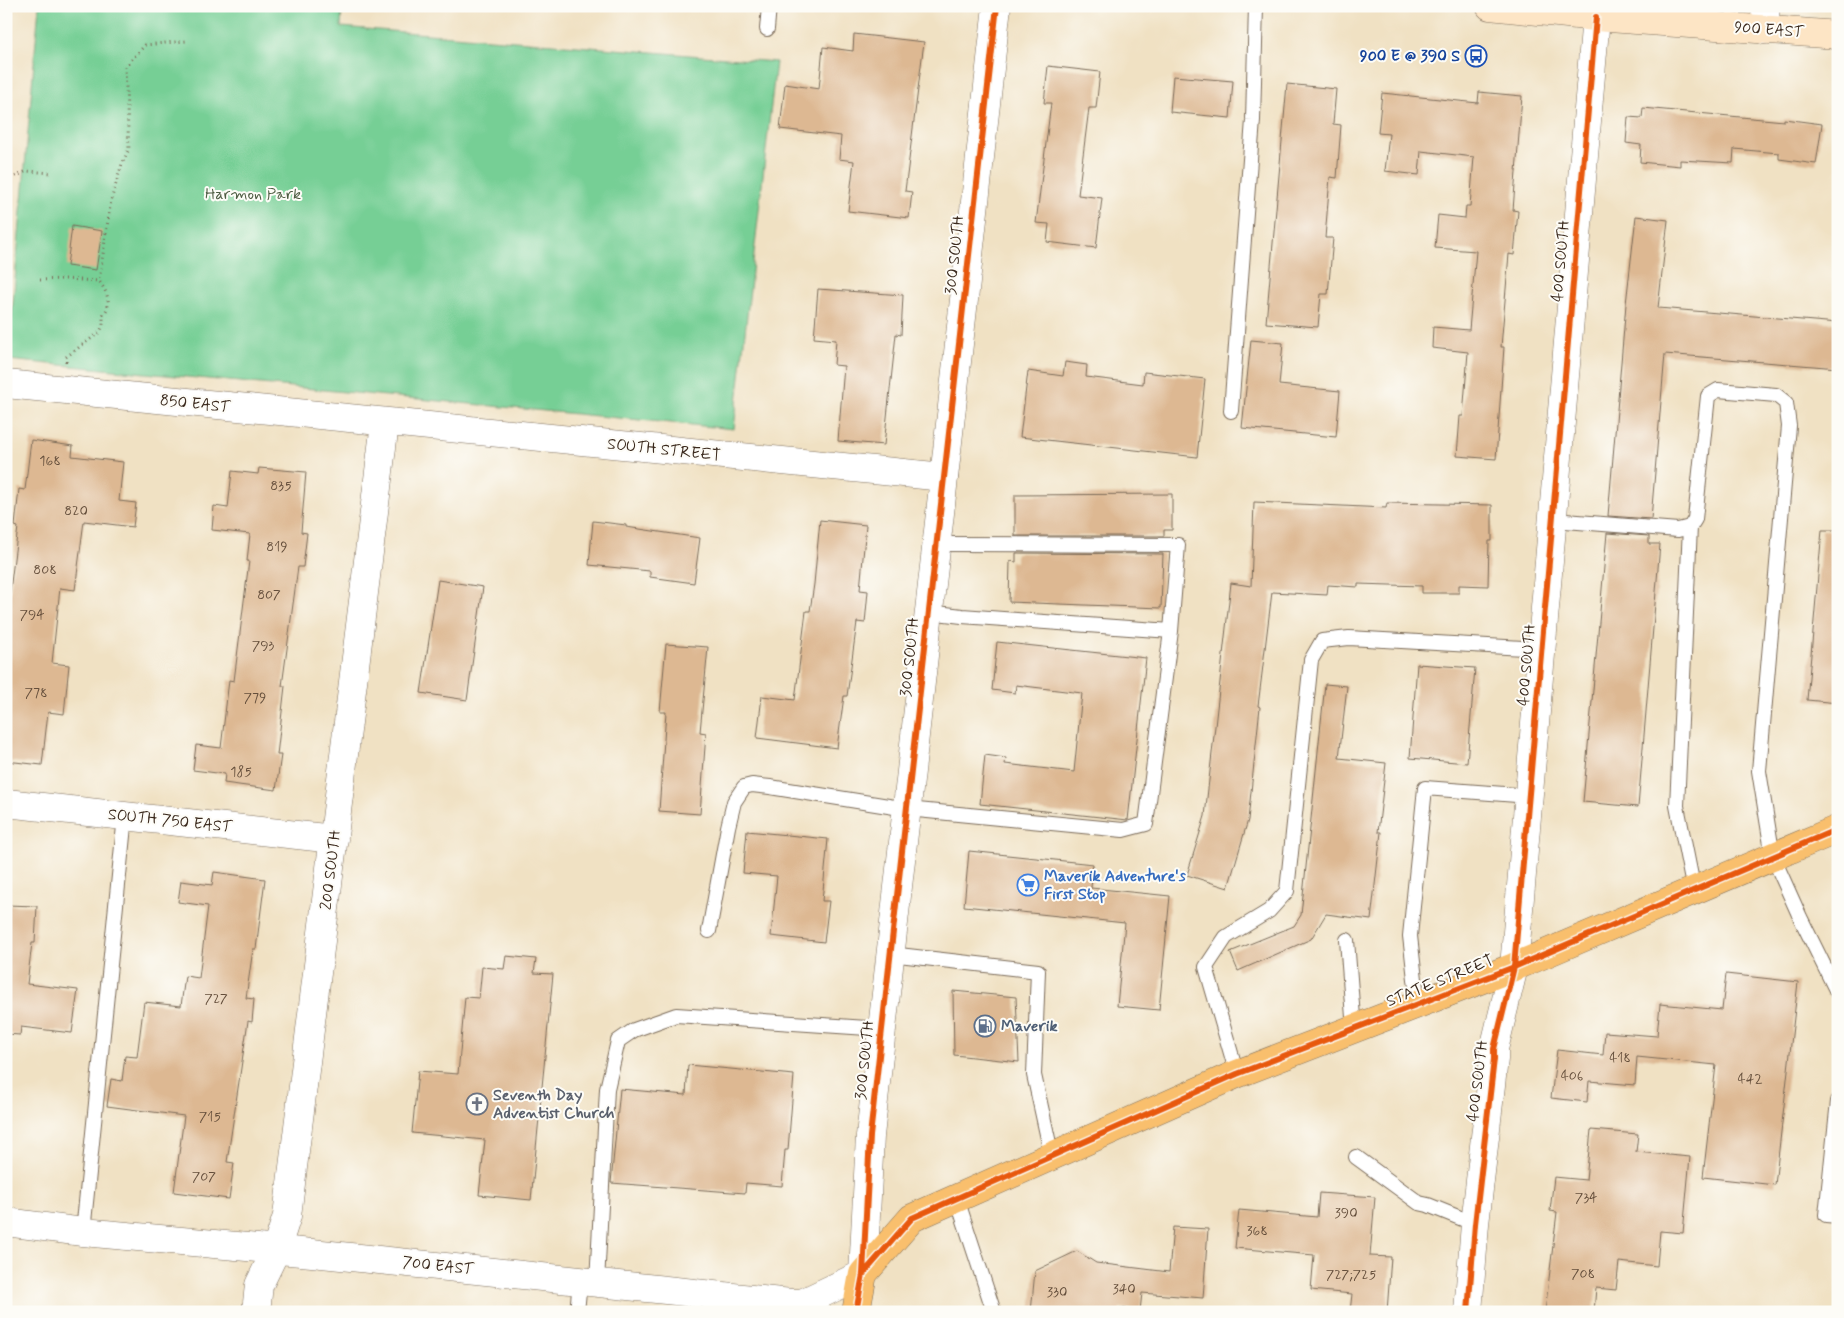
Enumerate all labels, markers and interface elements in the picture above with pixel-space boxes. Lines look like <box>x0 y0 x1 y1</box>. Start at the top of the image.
street label: 900 EAST <box>1733 17 1806 43</box>
bus stop icon: 900 E @ 390 S <box>1464 44 1488 68</box>
place label: 900 E @ 390 S <box>1360 46 1460 67</box>
park label: Harmon Park <box>205 184 301 205</box>
street label: 300 SOUTH <box>940 214 970 296</box>
street label: 400 SOUTH <box>1547 219 1575 303</box>
street label: 850 EAST <box>159 390 232 418</box>
street label: SOUTH STREET <box>606 434 722 466</box>
house number: 168 <box>39 452 61 470</box>
house number: 835 <box>270 477 292 495</box>
house number: 820 <box>64 502 88 520</box>
house number: 819 <box>266 538 288 556</box>
house number: 808 <box>33 561 57 579</box>
house number: 807 <box>257 586 281 604</box>
house number: 794 <box>19 606 45 624</box>
street label: 300 SOUTH <box>895 616 925 698</box>
street label: 400 SOUTH <box>1513 623 1541 707</box>
house number: 793 <box>252 637 275 655</box>
house number: 778 <box>24 684 48 702</box>
house number: 779 <box>244 689 266 707</box>
house number: 185 <box>230 763 252 781</box>
street label: SOUTH 750 EAST <box>107 804 234 838</box>
street label: 200 SOUTH <box>316 828 346 911</box>
place label: Maverik Adventure's First Stop <box>1044 866 1187 905</box>
supermarket icon: Maverik Adventure's First Stop <box>1016 873 1040 897</box>
street label: STATE STREET <box>1383 950 1497 1012</box>
house number: 727 <box>204 990 228 1008</box>
fuel station icon: Maverik <box>973 1014 997 1038</box>
place label: Maverik <box>1001 1016 1058 1037</box>
street label: 300 SOUTH <box>850 1019 880 1101</box>
street label: 400 SOUTH <box>1463 1039 1493 1123</box>
house number: 418 <box>1609 1049 1631 1067</box>
house number: 406 <box>1561 1067 1583 1085</box>
house number: 442 <box>1738 1070 1763 1088</box>
place label: Seventh Day Adventist Church <box>493 1085 615 1124</box>
church icon: Seventh Day Adventist Church <box>465 1092 489 1116</box>
house number: 715 <box>199 1108 221 1126</box>
house number: 707 <box>192 1168 216 1186</box>
house number: 734 <box>1575 1189 1597 1207</box>
house number: 390 <box>1334 1204 1358 1222</box>
house number: 368 <box>1246 1222 1268 1240</box>
street label: 700 EAST <box>401 1252 476 1280</box>
house number: 708 <box>1571 1265 1595 1283</box>
house number: 727;725 <box>1326 1266 1377 1284</box>
house number: 340 <box>1112 1280 1136 1298</box>
house number: 330 <box>1047 1283 1067 1301</box>

